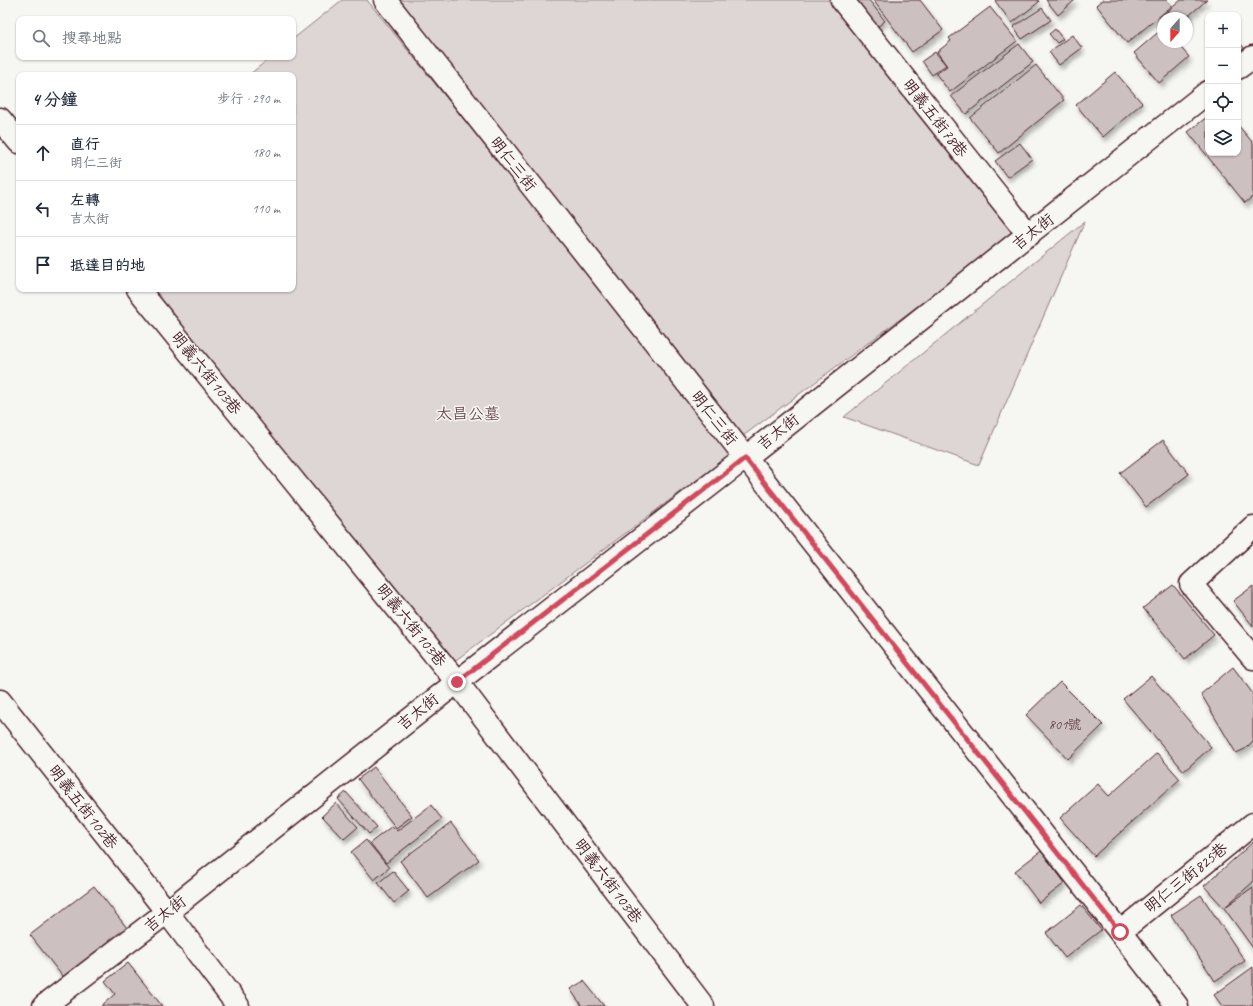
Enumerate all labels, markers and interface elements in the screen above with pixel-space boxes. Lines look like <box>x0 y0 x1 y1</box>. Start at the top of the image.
north arrow <box>1157 12 1193 48</box>
map controls <box>1205 12 1241 156</box>
button: + <box>1205 12 1241 48</box>
search box <box>16 16 296 60</box>
icon: search <box>30 27 52 49</box>
text: 搜尋地點 <box>62 29 122 48</box>
button: − <box>1205 48 1241 84</box>
street label: 明義五街78巷 <box>898 75 972 161</box>
button: locate <box>1205 84 1241 120</box>
text: 4 分鐘 <box>32 89 78 110</box>
text: 步行 · 290 m <box>217 91 280 107</box>
button: layers <box>1205 120 1241 156</box>
street label: 明仁三街 <box>485 133 541 195</box>
text: 直行 <box>70 135 100 154</box>
icon: ahead <box>32 142 54 164</box>
text: 180 m <box>252 145 280 161</box>
text: 明仁三街 <box>70 155 122 171</box>
text: 左轉 <box>70 191 100 210</box>
icon: left <box>32 198 54 220</box>
text: 110 m <box>252 201 280 217</box>
street label: 吉太街 <box>1008 209 1058 255</box>
text: 吉太街 <box>70 211 109 227</box>
icon: arrive <box>32 254 54 276</box>
text: 抵達目的地 <box>70 256 145 275</box>
street label: 明義六街103巷 <box>166 327 246 419</box>
street label: 明仁三街 <box>686 387 742 449</box>
park label: 太昌公墓 <box>436 404 500 424</box>
street label: 吉太街 <box>753 409 803 455</box>
street label: 明義六街103巷 <box>371 579 451 671</box>
route end <box>448 673 466 691</box>
street label: 吉太街 <box>393 689 443 735</box>
house number: 801號 <box>1049 716 1081 733</box>
street label: 明義五街102巷 <box>44 761 122 853</box>
street label: 明義六街103巷 <box>569 834 647 928</box>
street label: 明仁三街825巷 <box>1140 838 1232 918</box>
street label: 吉太街 <box>140 891 190 937</box>
route start <box>1111 923 1129 941</box>

